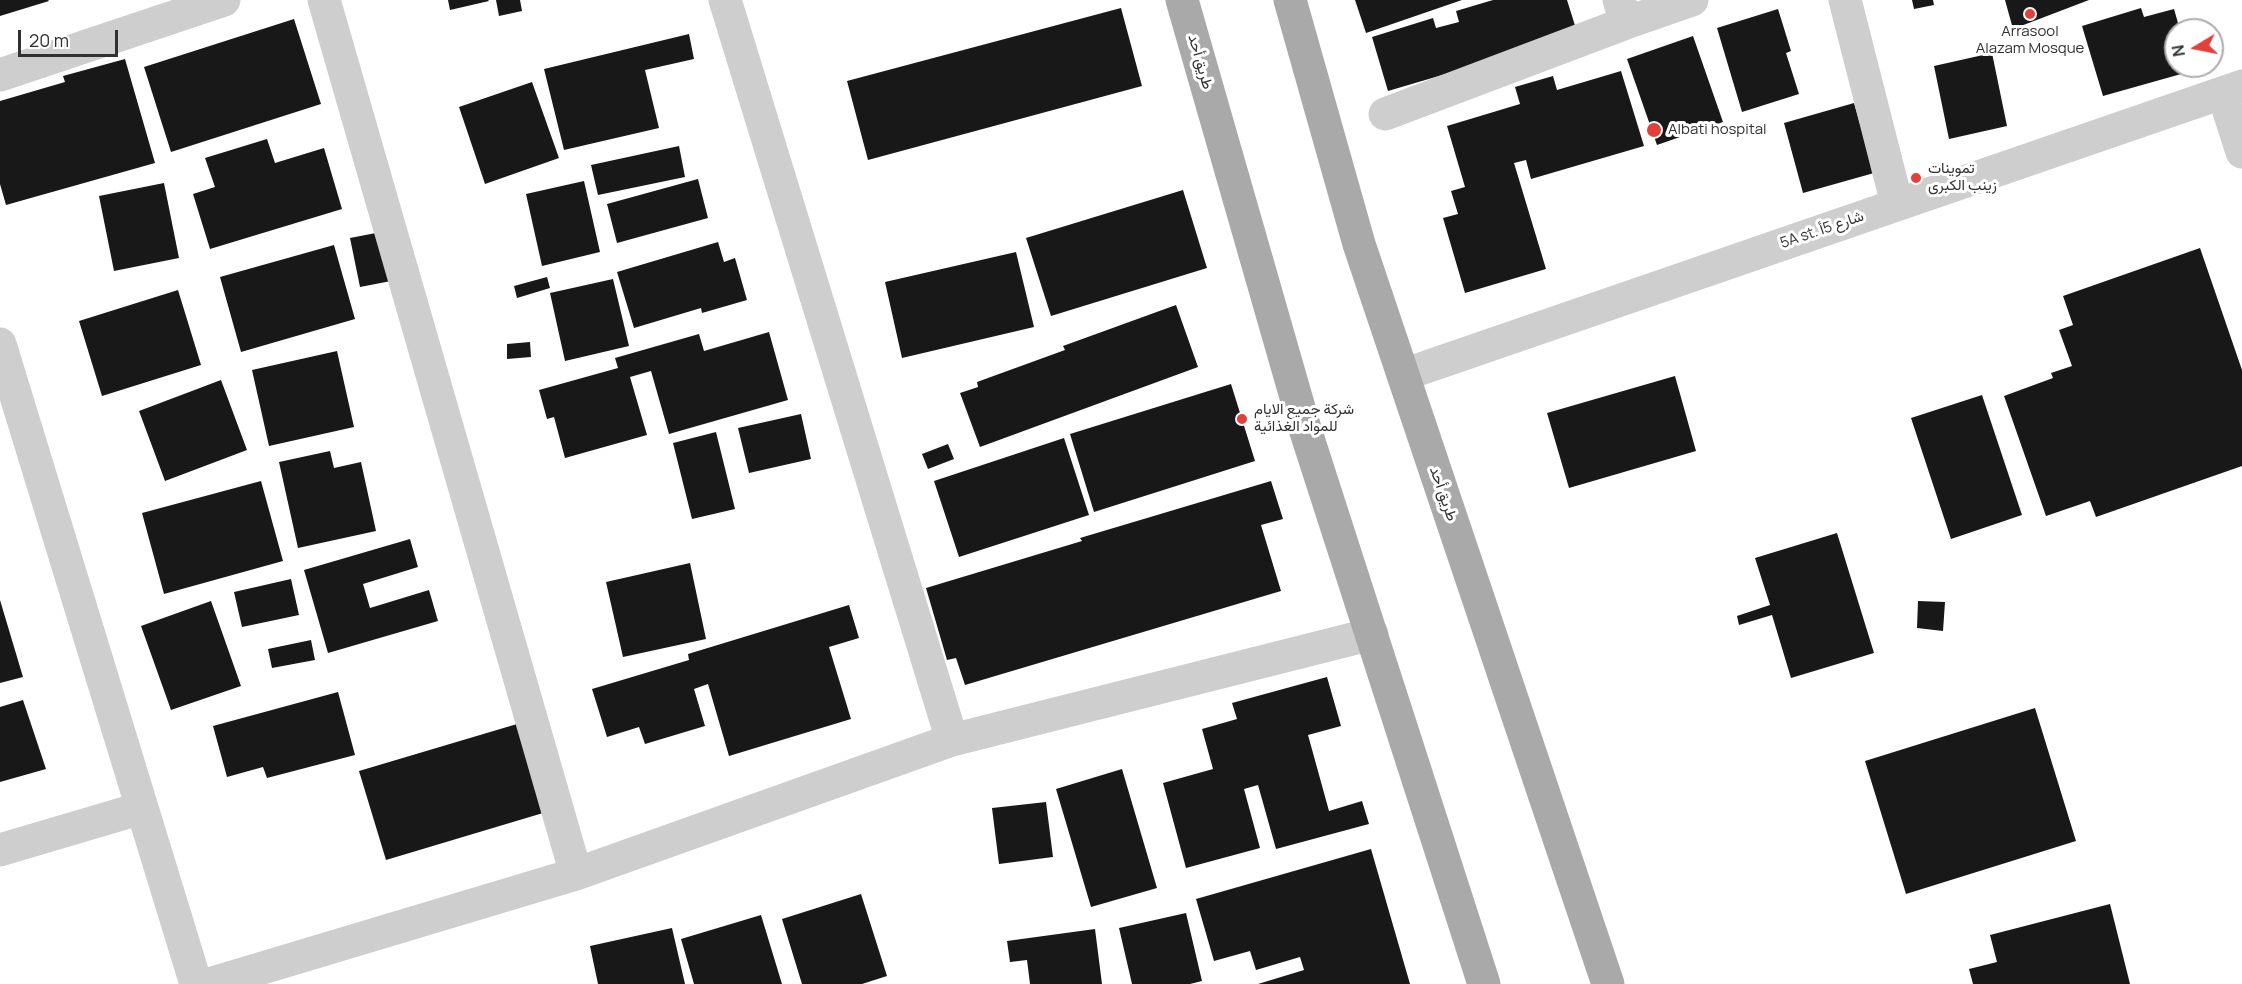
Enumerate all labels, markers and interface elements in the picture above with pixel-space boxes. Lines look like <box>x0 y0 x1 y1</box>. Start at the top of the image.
marker: Arrasool Alazam Mosque <box>2023 7 2037 21</box>
scale bar <box>21 18 122 56</box>
north arrow <box>2164 18 2224 78</box>
place label: Arrasool Alazam Mosque <box>1976 23 2084 58</box>
text: 20 m <box>29 28 69 52</box>
street label: طريق أحد <box>1184 32 1216 92</box>
text: N <box>2166 43 2190 58</box>
marker: Albati hospital <box>1645 121 1663 139</box>
place label: Albati hospital <box>1668 121 1767 139</box>
place label: تموينات زينب الكبرى <box>1928 160 1997 195</box>
marker: تموينات زينب الكبرى <box>1909 171 1923 185</box>
street label: 5A st. شارع 5أ <box>1778 207 1866 253</box>
place label: شركة جميع الايام للمواد الغذائية <box>1254 401 1354 436</box>
marker: شركة جميع الايام للمواد الغذائية <box>1235 412 1249 426</box>
street label: طريق أحد <box>1425 464 1461 524</box>

